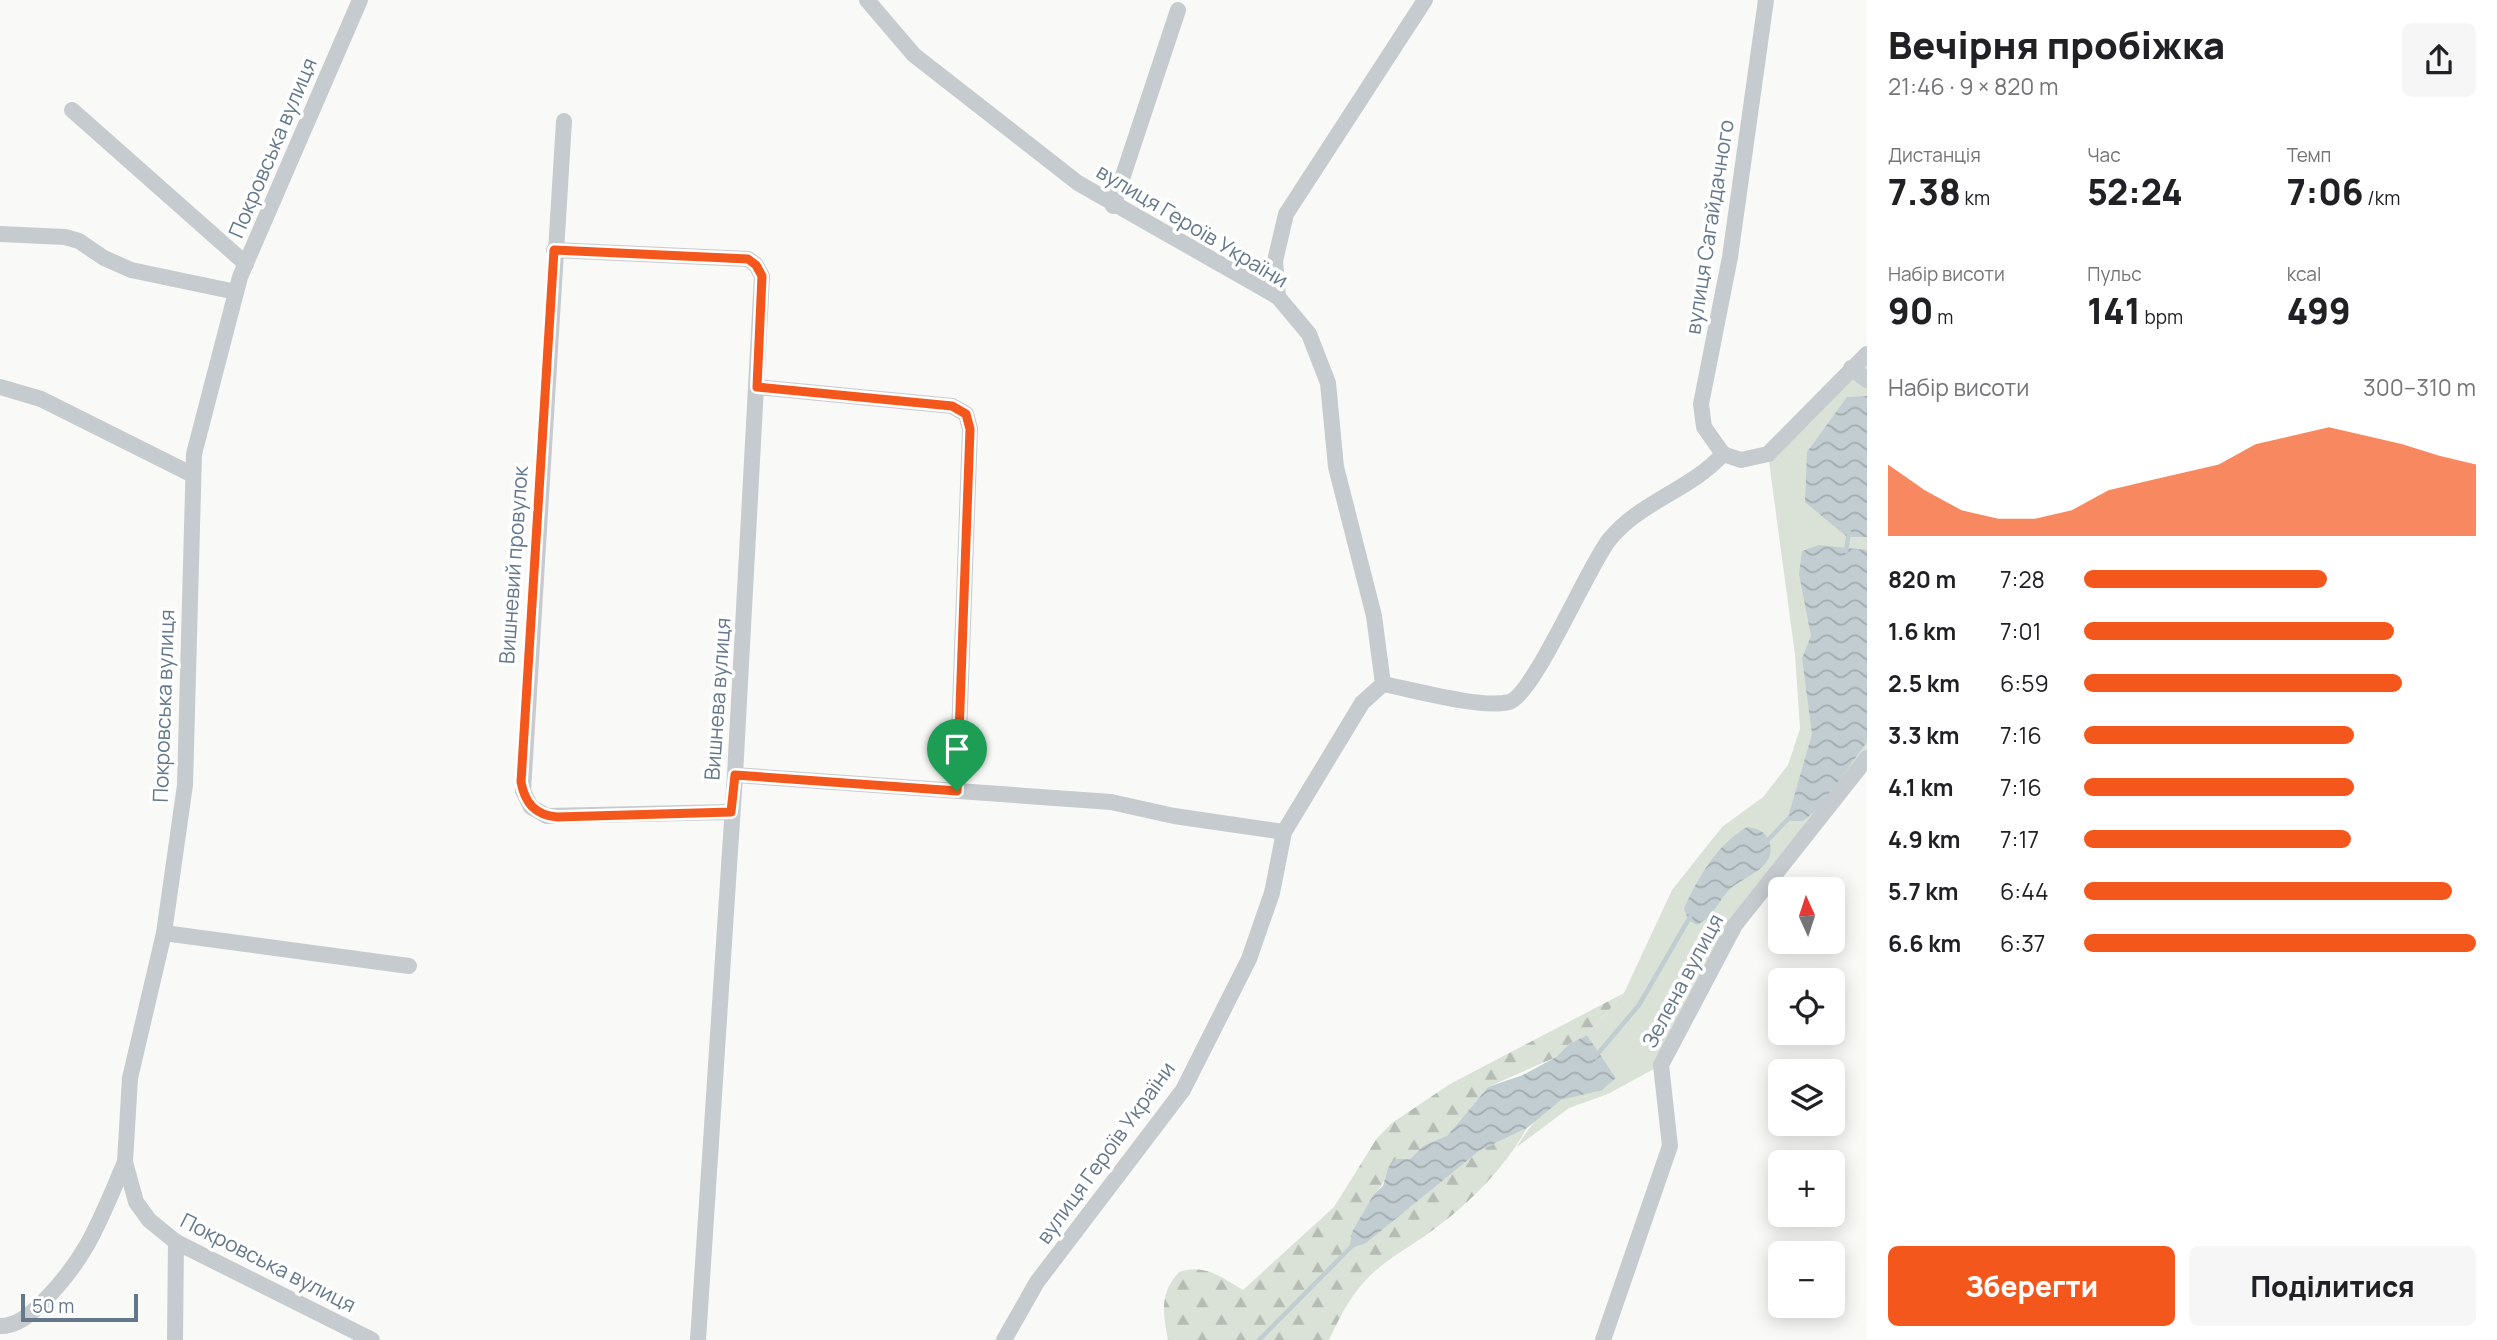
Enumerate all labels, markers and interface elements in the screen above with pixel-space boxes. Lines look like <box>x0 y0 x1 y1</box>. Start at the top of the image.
text: Вечірня пробіжка <box>1888 18 2225 70</box>
button: share <box>2402 23 2476 97</box>
street label: Покровська вулиця <box>221 53 323 242</box>
text: 21:46 · 9 × 820 m <box>1888 70 2058 102</box>
street label: вулиця Сагайдачного <box>1678 118 1740 336</box>
text: Дистанція <box>1888 142 1981 168</box>
text: Час <box>2087 142 2121 168</box>
text: Темп <box>2287 142 2331 168</box>
street label: вулиця Героїв України <box>1092 157 1293 293</box>
text: 7.38 <box>1888 168 1961 216</box>
text: 52:24 <box>2087 168 2183 216</box>
text: 7:06 <box>2287 168 2364 216</box>
text: km <box>1961 185 1990 211</box>
text: /km <box>2364 185 2400 211</box>
text: Набір висоти <box>1888 261 2005 287</box>
text: Пульс <box>2087 261 2142 287</box>
text: kcal <box>2287 261 2321 287</box>
text: 90 <box>1888 287 1933 335</box>
text: 141 <box>2087 287 2141 335</box>
text: 499 <box>2287 287 2351 335</box>
text: m <box>1933 304 1953 330</box>
text: bpm <box>2141 304 2183 330</box>
text: Набір висоти <box>1888 371 2029 403</box>
text: 300–310 m <box>2363 371 2476 403</box>
street label: Вишневий провулок <box>492 464 534 665</box>
text: 820 m <box>1888 563 1956 595</box>
text: 7:28 <box>2000 563 2045 595</box>
street label: Покровська вулиця <box>146 609 180 803</box>
text: 1.6 km <box>1888 615 1956 647</box>
text: 7:01 <box>2000 615 2041 647</box>
street label: Вишнева вулиця <box>697 617 737 781</box>
text: 2.5 km <box>1888 667 1960 699</box>
text: 6:59 <box>2000 667 2049 699</box>
pin <box>927 719 987 791</box>
text: 3.3 km <box>1888 719 1959 751</box>
text: 7:16 <box>2000 719 2042 751</box>
icon: arrive <box>938 730 976 768</box>
text: 4.1 km <box>1888 771 1953 803</box>
text: 7:16 <box>2000 771 2042 803</box>
text: 4.9 km <box>1888 823 1960 855</box>
text: 7:17 <box>2000 823 2039 855</box>
text: 5.7 km <box>1888 875 1958 907</box>
text: 6:44 <box>2000 875 2049 907</box>
north arrow <box>1768 877 1844 954</box>
map controls <box>1768 877 1845 1318</box>
street label: Зелена вулиця <box>1635 909 1729 1052</box>
text: 6.6 km <box>1888 927 1961 959</box>
text: 6:37 <box>2000 927 2045 959</box>
button: locate <box>1768 968 1845 1045</box>
street label: вулиця Героїв України <box>1030 1056 1181 1249</box>
button: layers <box>1768 1059 1845 1136</box>
button: + <box>1768 1150 1845 1227</box>
street label: Покровська вулиця <box>176 1206 361 1318</box>
button: − <box>1768 1241 1845 1318</box>
button: Зберегти <box>1888 1246 2175 1326</box>
button: Поділитися <box>2189 1246 2476 1326</box>
scale bar <box>21 1291 138 1323</box>
text: 50 m <box>32 1293 74 1319</box>

